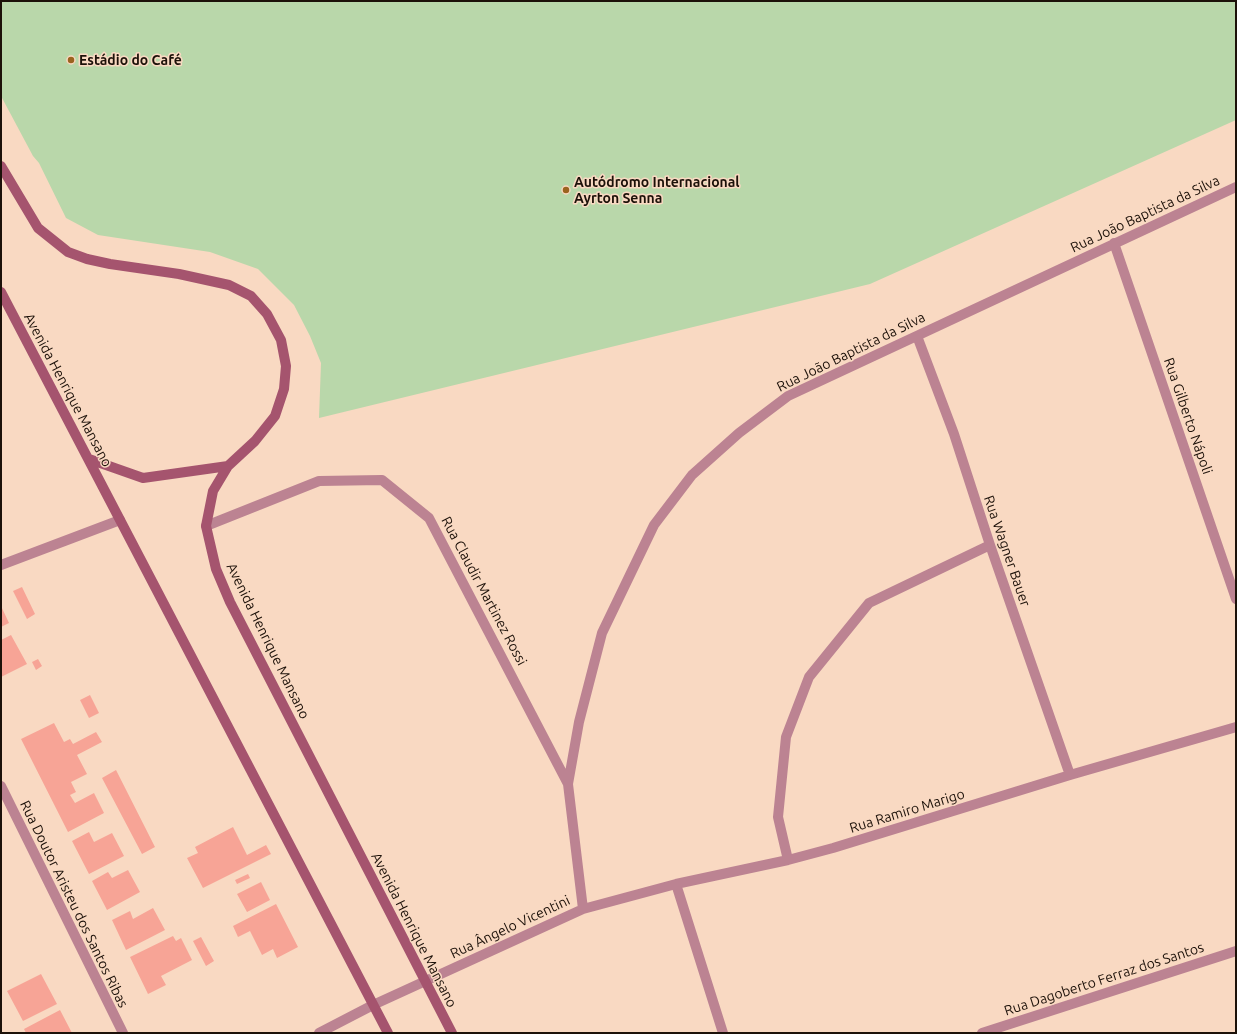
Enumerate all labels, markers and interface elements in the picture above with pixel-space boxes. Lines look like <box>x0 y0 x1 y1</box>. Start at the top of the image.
place label: Estádio do Café <box>79 52 182 68</box>
marker: Estádio do Café <box>66 55 76 65</box>
street label: Rua João Baptista da Silva <box>1068 172 1222 256</box>
place label: Autódromo Internacional Ayrton Senna <box>574 174 740 206</box>
marker: Autódromo Internacional Ayrton Senna <box>561 185 571 195</box>
street label: Rua João Baptista da Silva <box>774 309 928 395</box>
street label: Avenida Henrique Mansano <box>20 310 116 470</box>
street label: Rua Gilberto Nápoli <box>1160 355 1216 477</box>
street label: Rua Wagner Bauer <box>980 493 1034 609</box>
street label: Rua Claudir Martinez Rossi <box>438 514 530 668</box>
street label: Avenida Henrique Mansano <box>223 560 313 722</box>
street label: Rua Ramiro Marigo <box>847 785 967 837</box>
street label: Rua Doutor Aristeu dos Santos Ribas <box>16 798 132 1010</box>
street label: Avenida Henrique Mansano <box>368 850 460 1010</box>
street label: Rua Ângelo Vicentini <box>447 892 573 962</box>
street label: Rua Dagoberto Ferraz dos Santos <box>1002 939 1206 1019</box>

